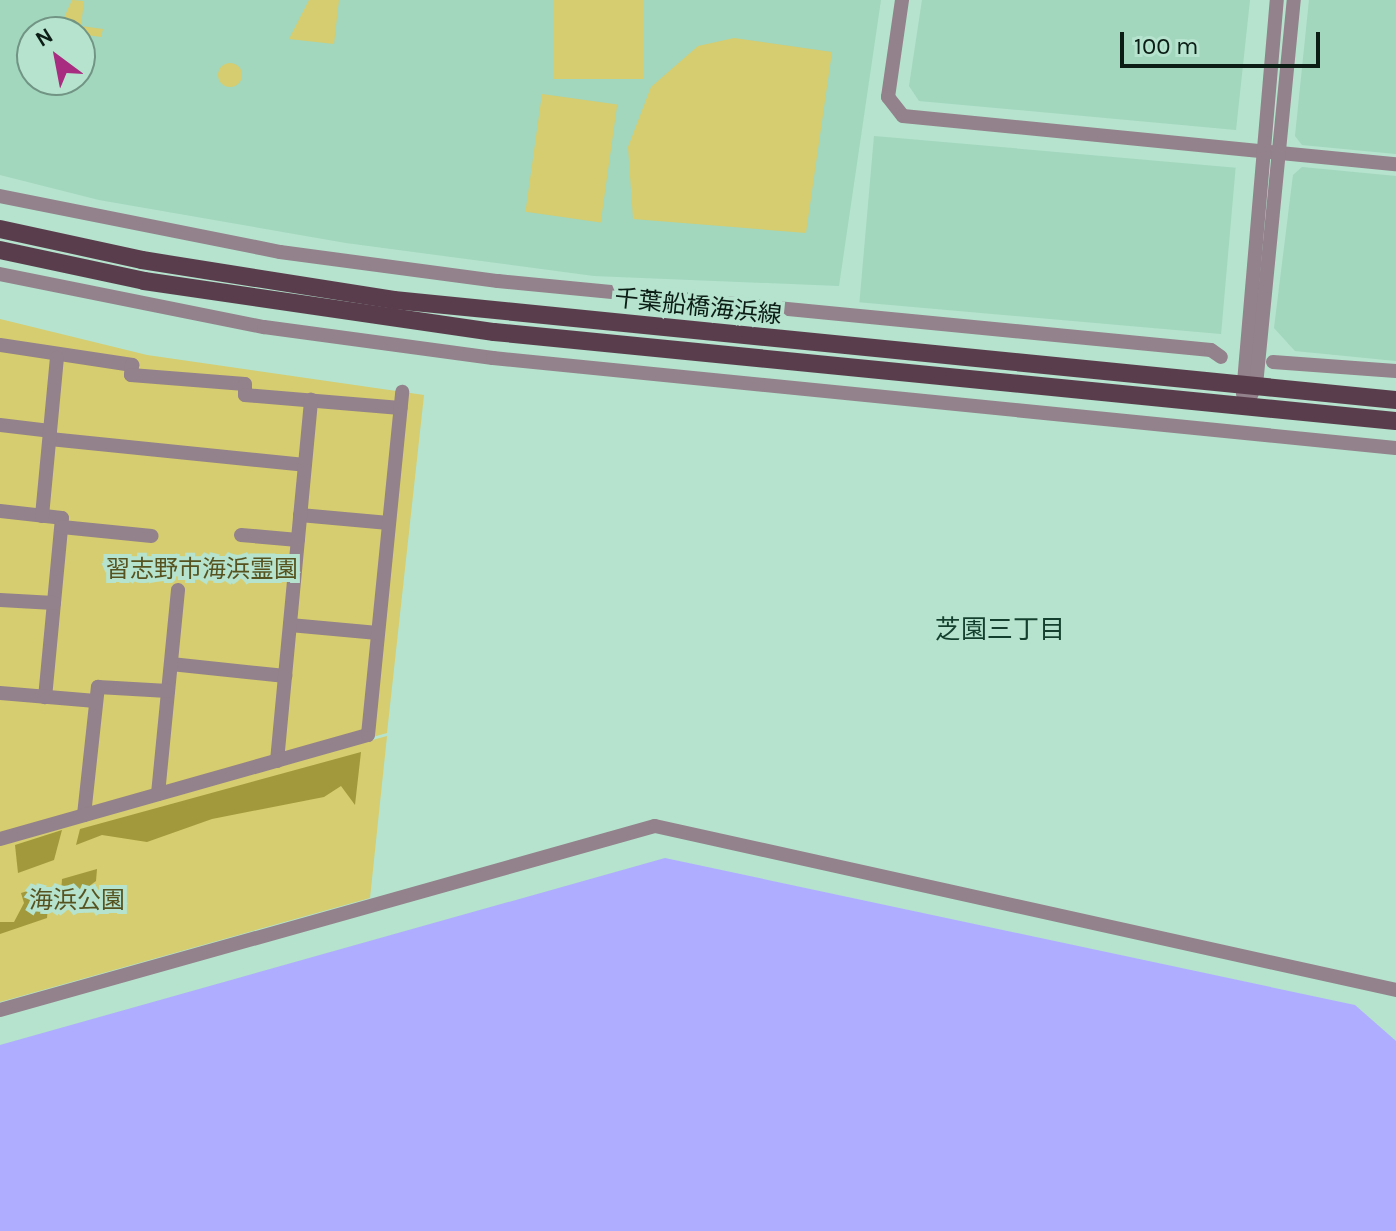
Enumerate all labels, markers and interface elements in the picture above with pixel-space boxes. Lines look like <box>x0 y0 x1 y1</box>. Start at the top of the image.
north arrow <box>16 16 96 96</box>
scale bar <box>1124 16 1324 66</box>
text: N <box>31 22 58 53</box>
text: 100 m <box>1134 32 1199 60</box>
street label: 千葉船橋海浜線 <box>613 284 783 330</box>
park label: 習志野市海浜霊園 <box>106 556 298 584</box>
district label: 芝園三丁目 <box>935 614 1065 646</box>
park label: 海浜公園 <box>29 887 125 915</box>

